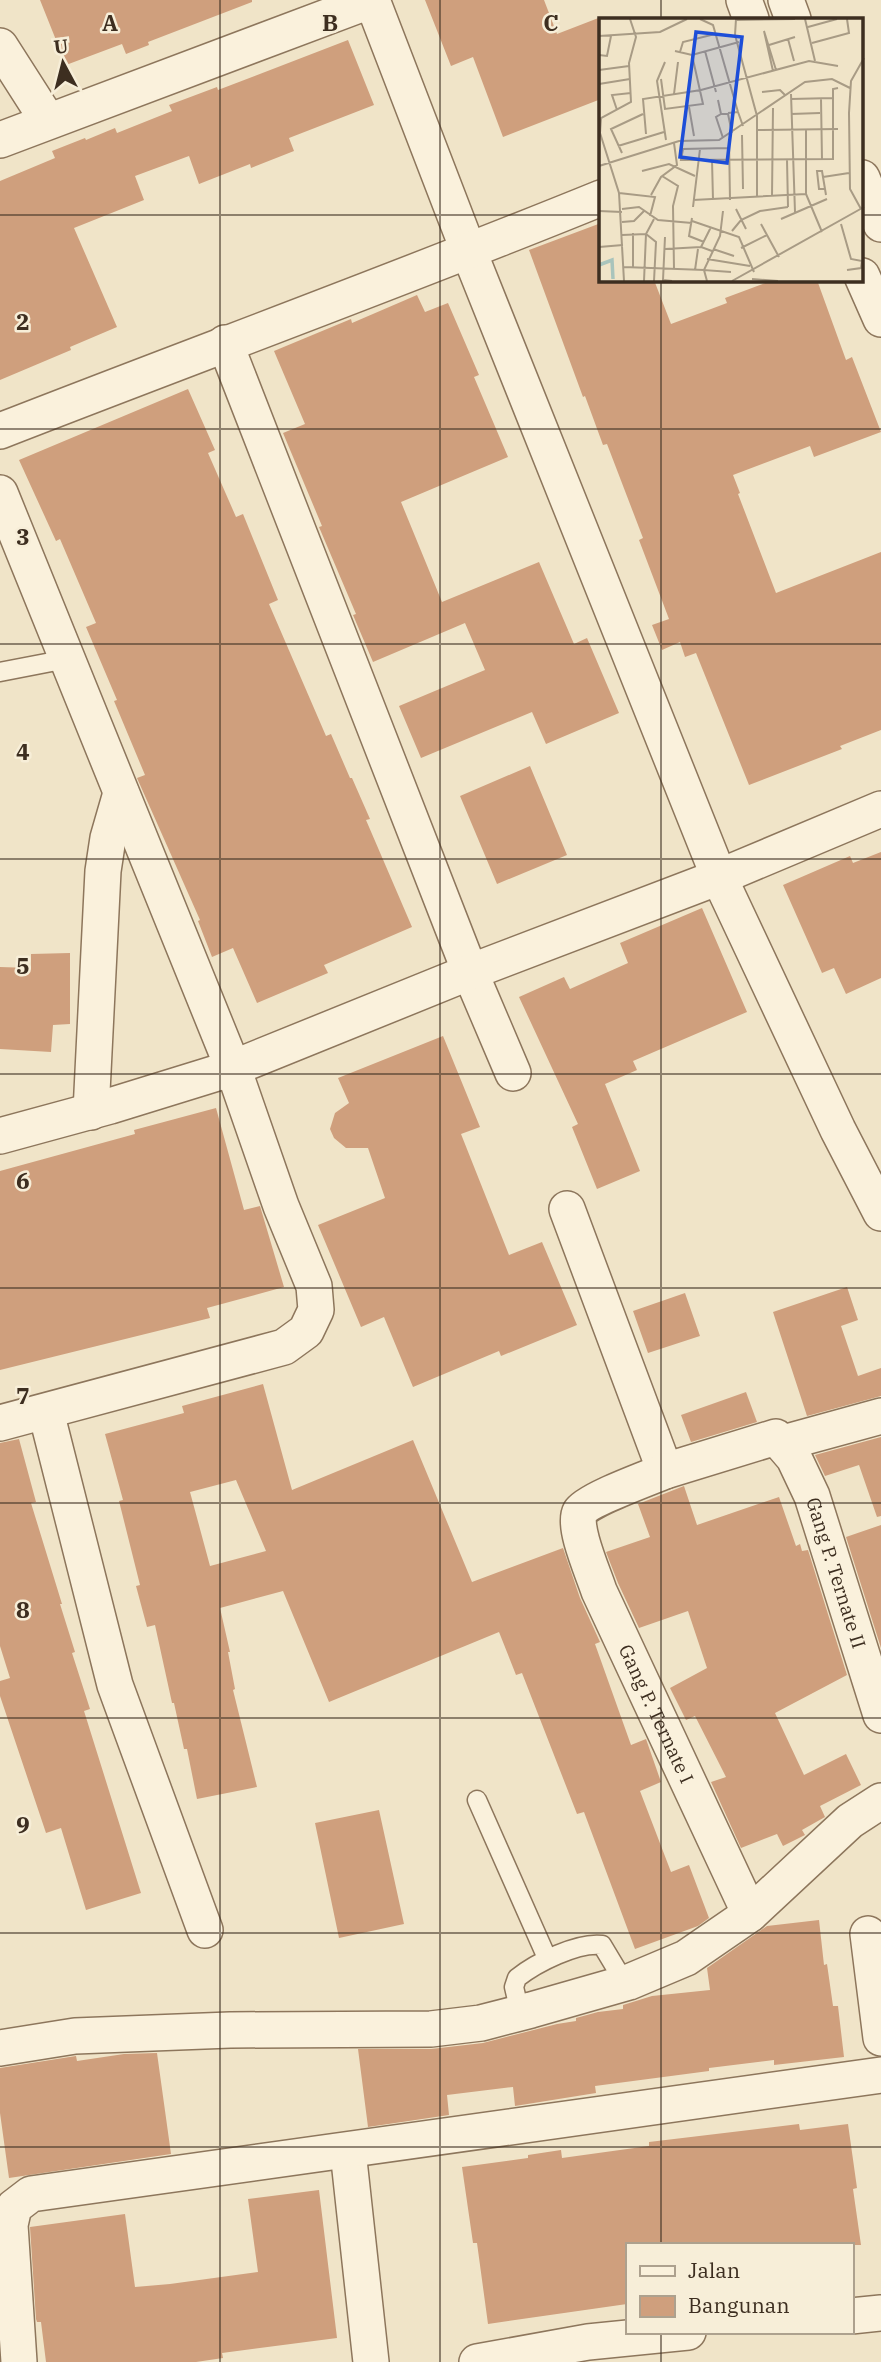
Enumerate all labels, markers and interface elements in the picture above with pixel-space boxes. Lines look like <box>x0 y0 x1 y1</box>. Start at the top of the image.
text: A <box>102 7 118 37</box>
text: B <box>322 7 338 37</box>
text: C <box>543 7 559 37</box>
inset map <box>599 18 864 282</box>
north arrow <box>28 28 98 98</box>
text: U <box>52 33 70 59</box>
text: 2 <box>16 306 30 336</box>
text: 3 <box>16 521 30 551</box>
text: 4 <box>16 736 30 766</box>
text: 5 <box>16 950 30 980</box>
text: 6 <box>16 1165 30 1195</box>
text: 7 <box>16 1380 30 1410</box>
street label: Gang P. Ternate II <box>801 1494 871 1651</box>
text: 8 <box>16 1594 30 1624</box>
street label: Gang P. Ternate I <box>614 1641 699 1787</box>
text: 9 <box>16 1809 30 1839</box>
legend <box>626 2243 853 2334</box>
text: Jalan <box>688 2256 740 2284</box>
text: Bangunan <box>688 2291 790 2319</box>

